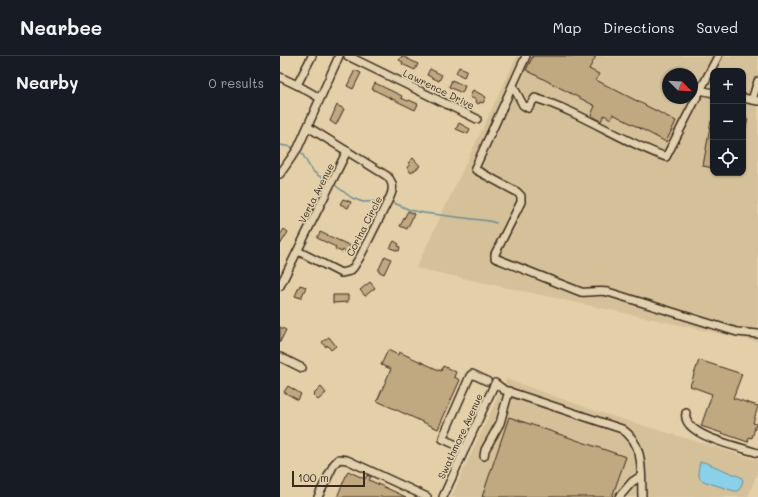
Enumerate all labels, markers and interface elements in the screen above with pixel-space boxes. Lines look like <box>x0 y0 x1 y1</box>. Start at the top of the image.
text: Nearbee <box>20 15 102 40</box>
text: Map <box>553 18 581 37</box>
text: Directions <box>603 18 674 37</box>
text: Saved <box>696 18 738 37</box>
street label: Lawrence Drive <box>401 66 477 112</box>
north arrow <box>662 68 698 104</box>
map controls <box>710 68 746 176</box>
button: + <box>710 68 746 104</box>
text: Nearby <box>16 71 78 93</box>
text: 0 results <box>209 74 264 91</box>
button: − <box>710 104 746 140</box>
button: locate <box>710 140 746 176</box>
street label: Verta Avenue <box>295 160 337 226</box>
street label: Corina Circle <box>343 193 385 259</box>
street label: Swathmore Avenue <box>434 391 486 481</box>
scale bar <box>292 469 365 488</box>
text: 100 m <box>298 470 329 485</box>

